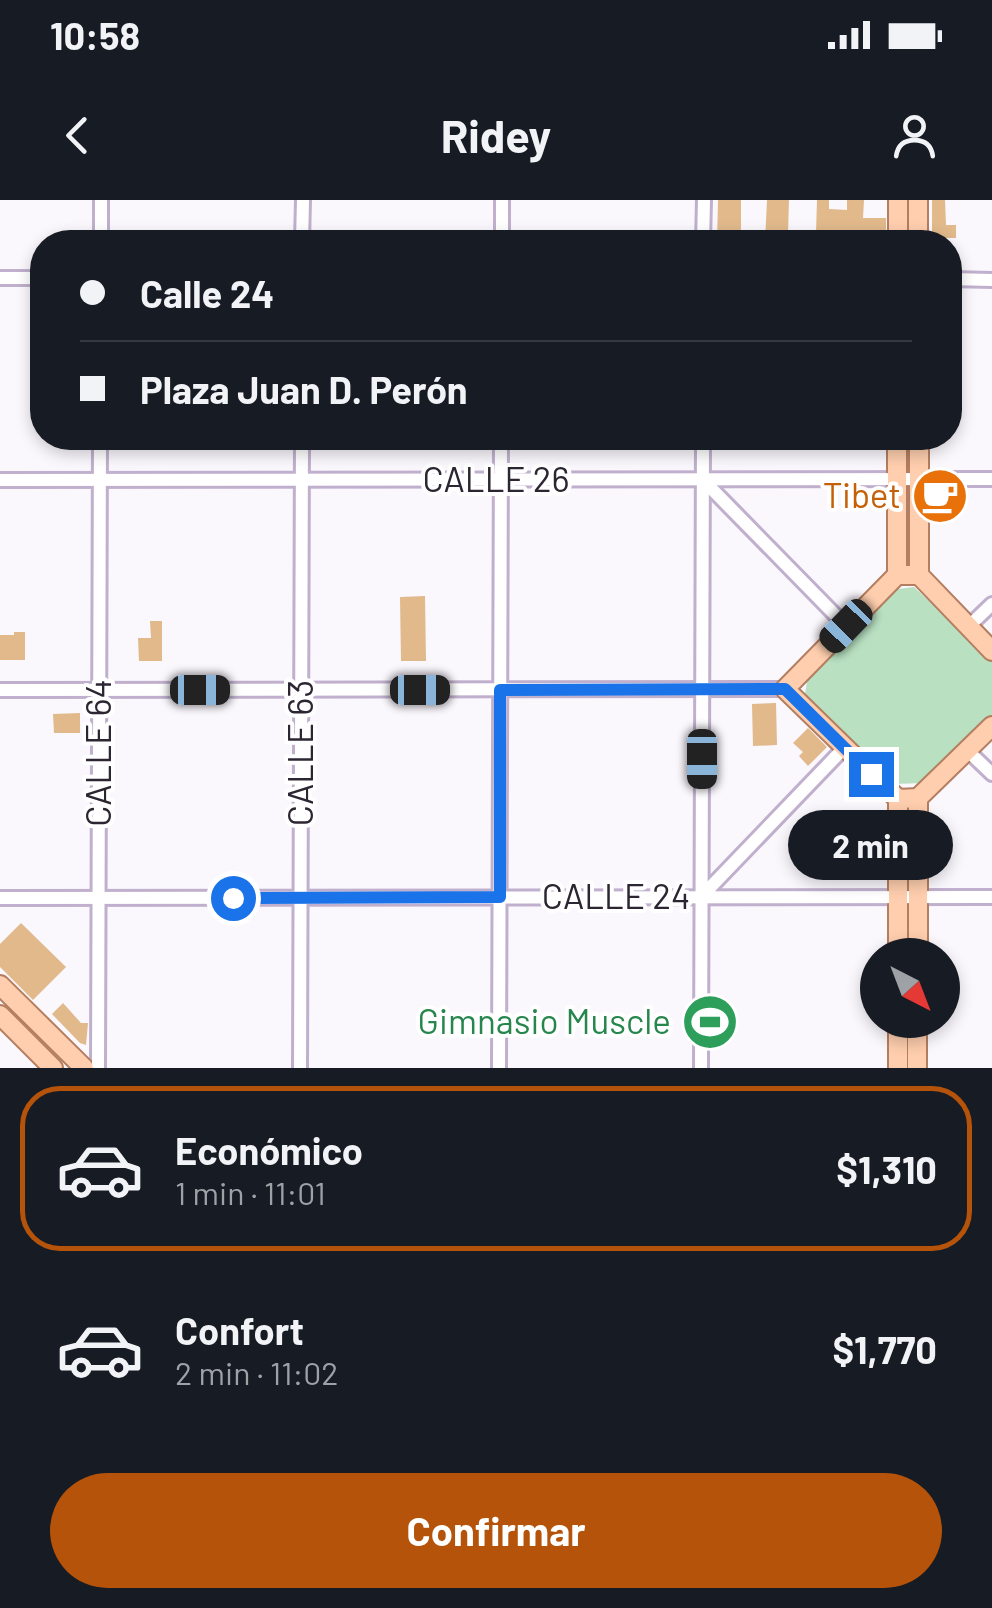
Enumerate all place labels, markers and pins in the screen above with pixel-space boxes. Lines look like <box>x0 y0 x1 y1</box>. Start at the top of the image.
cafe icon: Tibet <box>910 466 970 526</box>
place label: Tibet <box>823 473 901 515</box>
sports icon: Gimnasio Muscle <box>680 992 740 1052</box>
place label: Gimnasio Muscle <box>418 999 671 1041</box>

